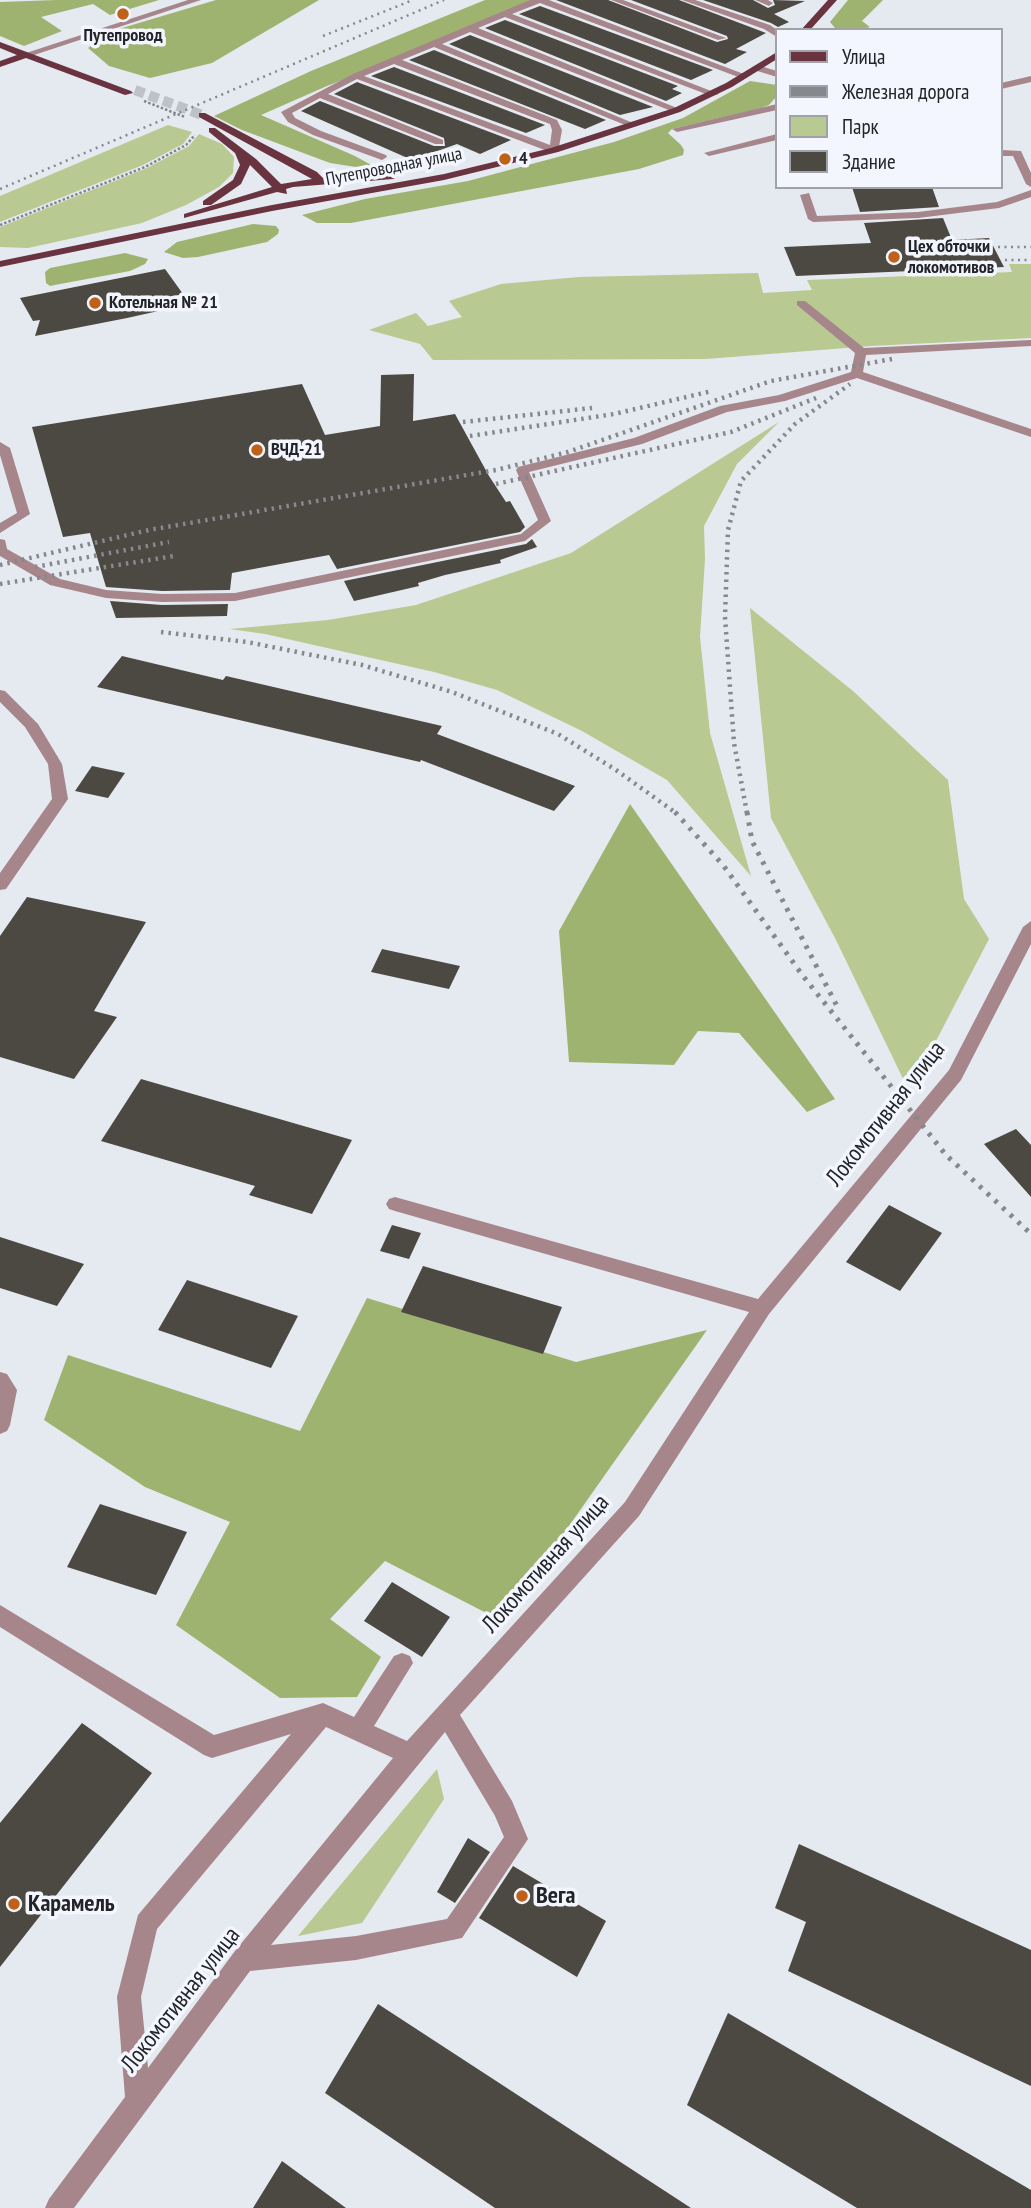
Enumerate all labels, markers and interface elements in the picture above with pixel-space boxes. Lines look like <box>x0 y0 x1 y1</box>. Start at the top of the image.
marker: Путепровод <box>115 6 131 22</box>
place label: Путепровод <box>84 25 162 47</box>
legend <box>776 28 1003 189</box>
text: Улица <box>842 43 885 70</box>
text: Железная дорога <box>842 78 969 105</box>
text: Парк <box>842 113 879 140</box>
street label: Путепроводная улица <box>324 143 464 191</box>
place label: 4 <box>519 148 528 170</box>
text: Здание <box>842 148 896 175</box>
marker: 4 <box>497 151 513 167</box>
place label: Цех обточки локомотивов <box>908 236 994 278</box>
marker: Цех обточки локомотивов <box>886 249 902 265</box>
place label: Котельная № 21 <box>109 292 218 314</box>
marker: Котельная № 21 <box>87 295 103 311</box>
place label: ВЧД-21 <box>271 439 322 461</box>
marker: ВЧД-21 <box>249 442 265 458</box>
street label: Локомотивная улица <box>820 1036 952 1192</box>
street label: Локомотивная улица <box>476 1489 616 1639</box>
place label: Вега <box>536 1882 575 1910</box>
marker: Вега <box>514 1888 530 1904</box>
place label: Карамель <box>28 1890 115 1918</box>
marker: Карамель <box>6 1896 22 1912</box>
street label: Локомотивная улица <box>115 1922 247 2078</box>

